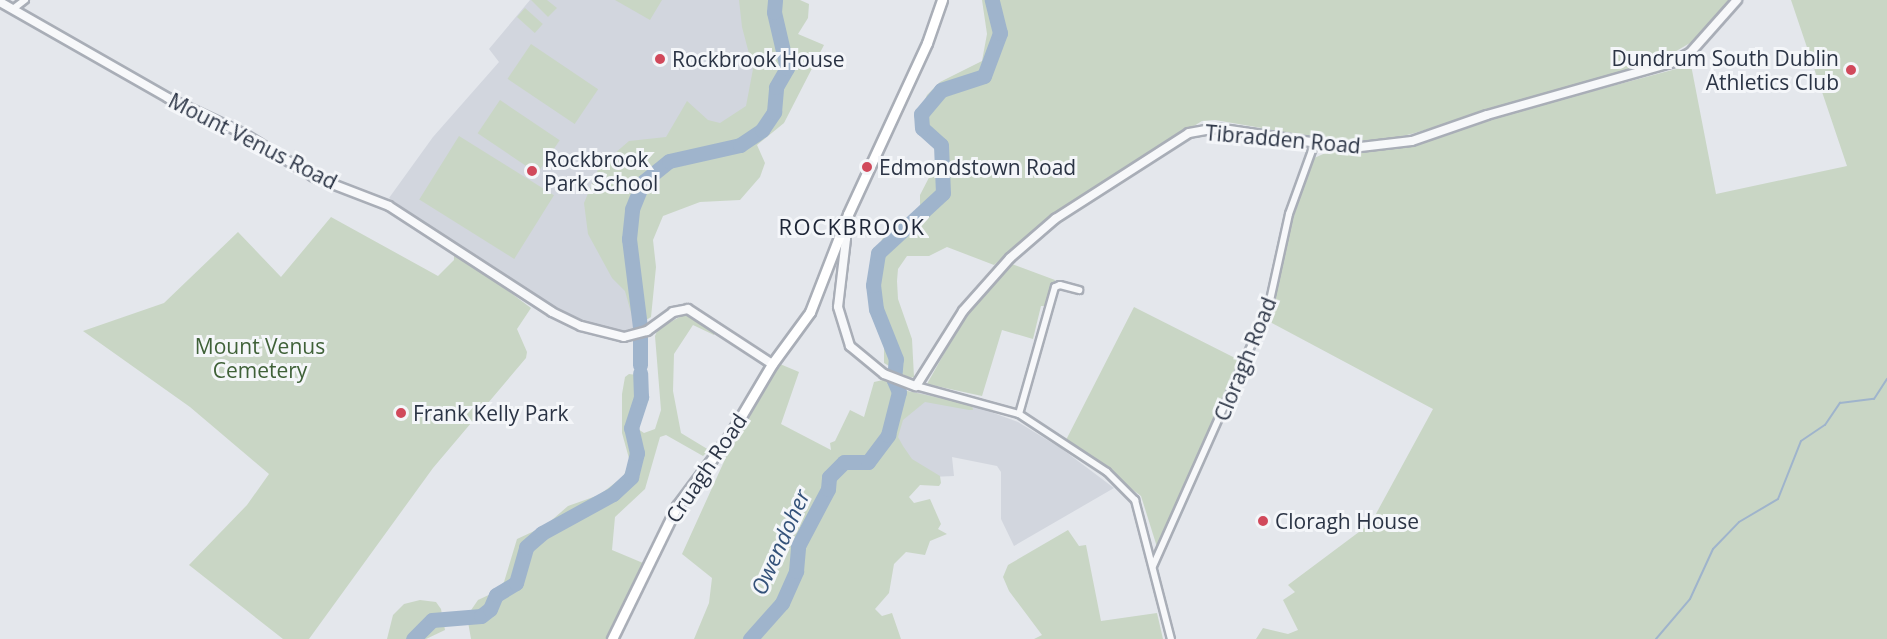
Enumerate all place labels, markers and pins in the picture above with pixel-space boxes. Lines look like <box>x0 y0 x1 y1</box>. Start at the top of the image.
place label: Dundrum South Dublin Athletics Club <box>1612 45 1839 95</box>
place label: Rockbrook House <box>672 46 845 72</box>
marker: Rockbrook House <box>653 52 667 66</box>
marker: Dundrum South Dublin Athletics Club <box>1844 63 1858 77</box>
place label: Rockbrook Park School <box>544 146 658 196</box>
place label: Edmondstown Road <box>879 154 1076 180</box>
marker: Edmondstown Road <box>860 160 874 174</box>
marker: Rockbrook Park School <box>525 164 539 178</box>
place label: Frank Kelly Park <box>413 400 569 426</box>
marker: Frank Kelly Park <box>394 406 408 420</box>
place label: Cloragh House <box>1275 508 1419 534</box>
marker: Cloragh House <box>1256 514 1270 528</box>

